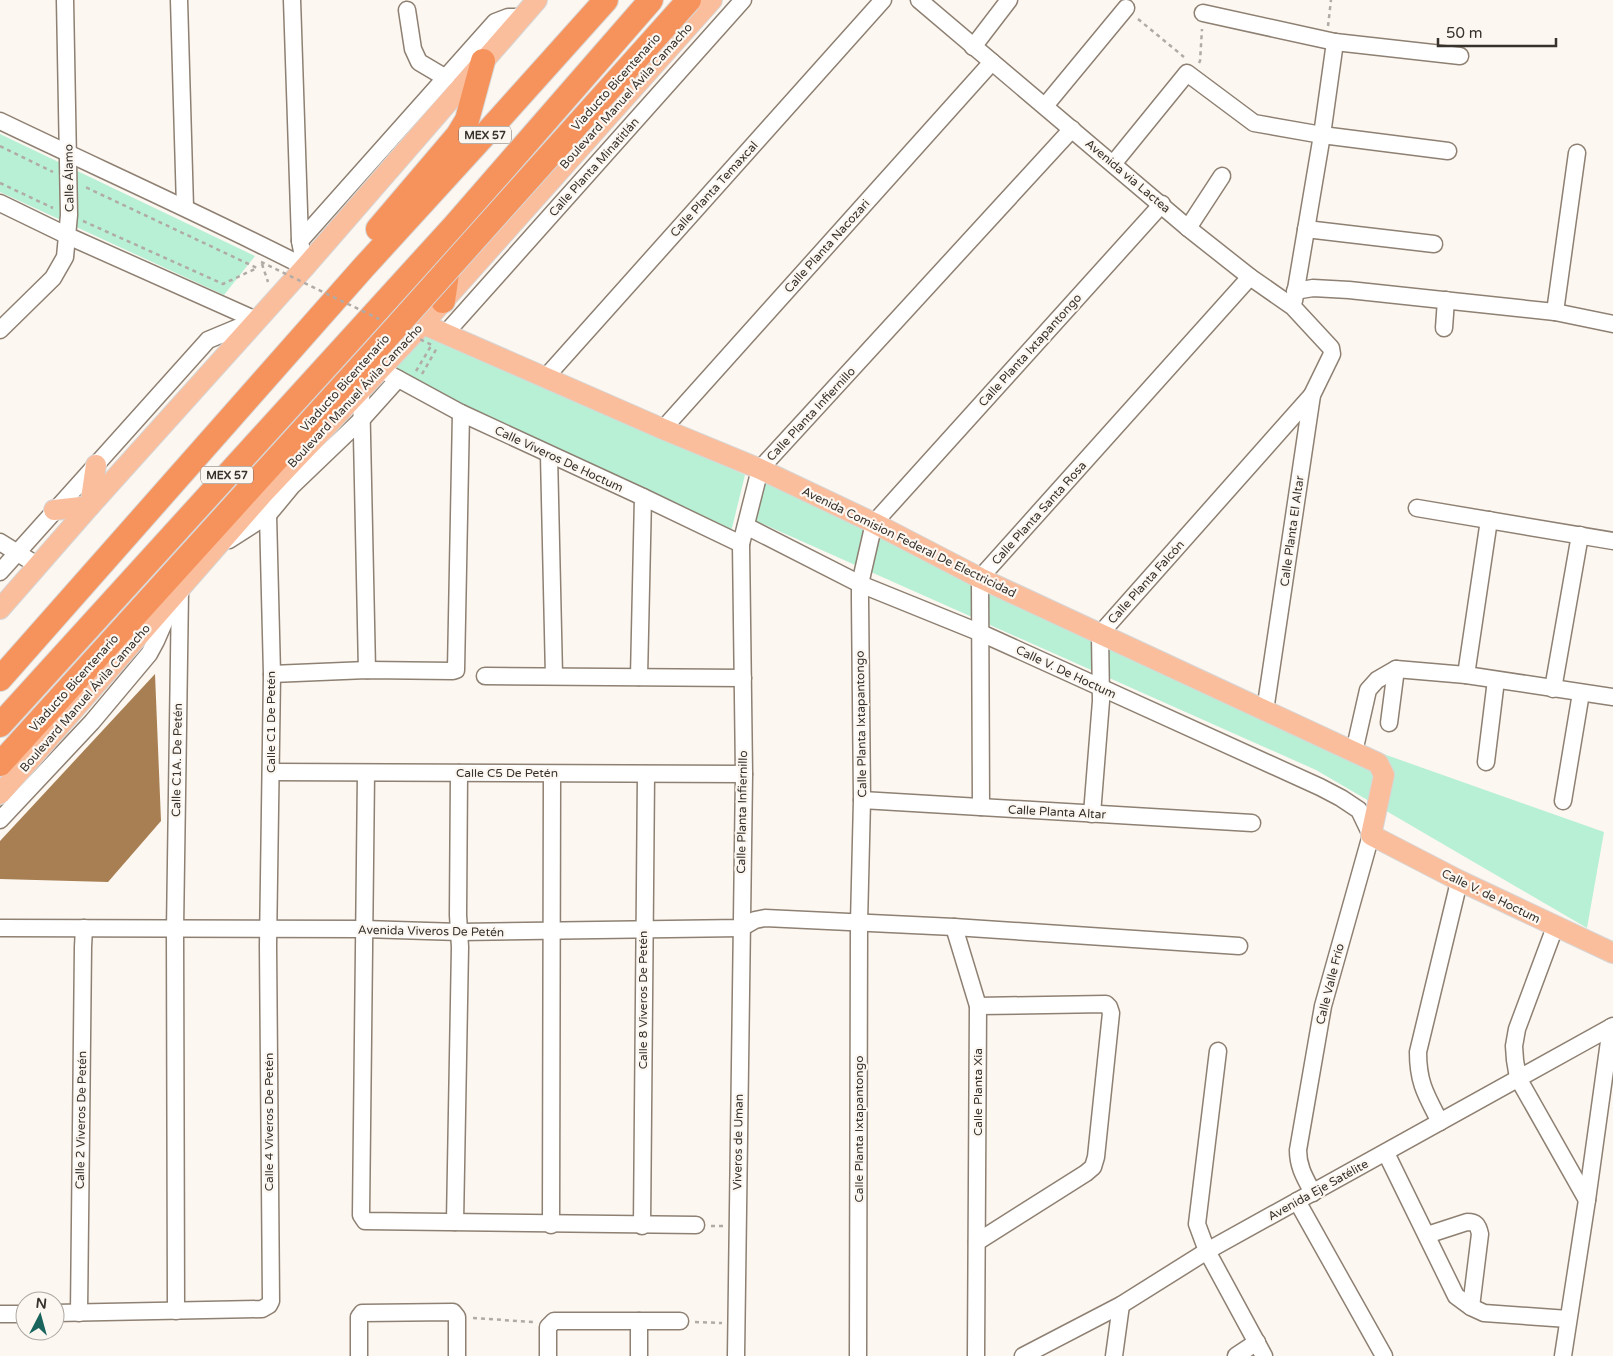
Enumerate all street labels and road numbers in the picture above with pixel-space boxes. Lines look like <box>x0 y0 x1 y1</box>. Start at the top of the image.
street label: Boulevard Manuel Ávila Camacho <box>557 20 695 172</box>
street label: Viaducto Bicentenario <box>569 31 663 133</box>
street label: Calle Planta Minatitlán <box>546 115 642 219</box>
road number: MEX 57 <box>459 126 511 144</box>
street label: Avenida via Lactea <box>1083 136 1173 216</box>
street label: Calle Planta Temaxcal <box>667 138 761 240</box>
street label: Calle Álamo <box>61 144 77 212</box>
street label: Calle Planta Nacozari <box>781 196 873 296</box>
street label: Calle Planta Ixtapantongo <box>976 291 1084 409</box>
street label: Boulevard Manuel Ávila Camacho <box>285 321 425 471</box>
street label: Viaducto Bicentenario <box>298 332 392 434</box>
street label: Calle Planta Infiernillo <box>764 364 858 464</box>
street label: Calle Viveros De Hoctum <box>493 423 625 495</box>
street label: Calle Planta Santa Rosa <box>989 458 1089 568</box>
road number: MEX 57 <box>201 466 253 484</box>
street label: Calle Planta El Altar <box>1277 474 1307 587</box>
street label: Avenida Comision Federal De Electricidad <box>800 484 1018 600</box>
street label: Calle Planta Falcón <box>1105 537 1187 627</box>
street label: Boulevard Manuel Ávila Camacho <box>17 621 153 775</box>
street label: Viaducto Bicentenario <box>27 632 121 734</box>
street label: Calle V. De Hoctum <box>1014 643 1118 701</box>
street label: Calle Planta Ixtapantongo <box>853 650 869 798</box>
street label: Calle C1 De Petén <box>264 671 278 773</box>
street label: Calle C1A. De Petén <box>169 703 185 817</box>
street label: Calle Planta Infiernillo <box>734 750 750 874</box>
street label: Calle C5 De Petén <box>456 766 558 780</box>
street label: Calle Planta Altar <box>1008 802 1107 822</box>
street label: Calle V. de Hoctum <box>1440 866 1542 926</box>
street label: Avenida Viveros De Petén <box>358 923 504 939</box>
street label: Calle 8 Viveros De Petén <box>636 931 650 1069</box>
street label: Calle Valle Frío <box>1313 942 1347 1026</box>
street label: Calle Planta Xia <box>971 1048 985 1136</box>
street label: Calle 2 Viveros De Petén <box>73 1051 89 1189</box>
street label: Calle 4 Viveros De Petén <box>262 1053 276 1191</box>
street label: Calle Planta Ixtapantongo <box>852 1055 866 1203</box>
street label: Viveros de Uman <box>730 1094 746 1190</box>
street label: Avenida Eje Satélite <box>1265 1157 1371 1223</box>

